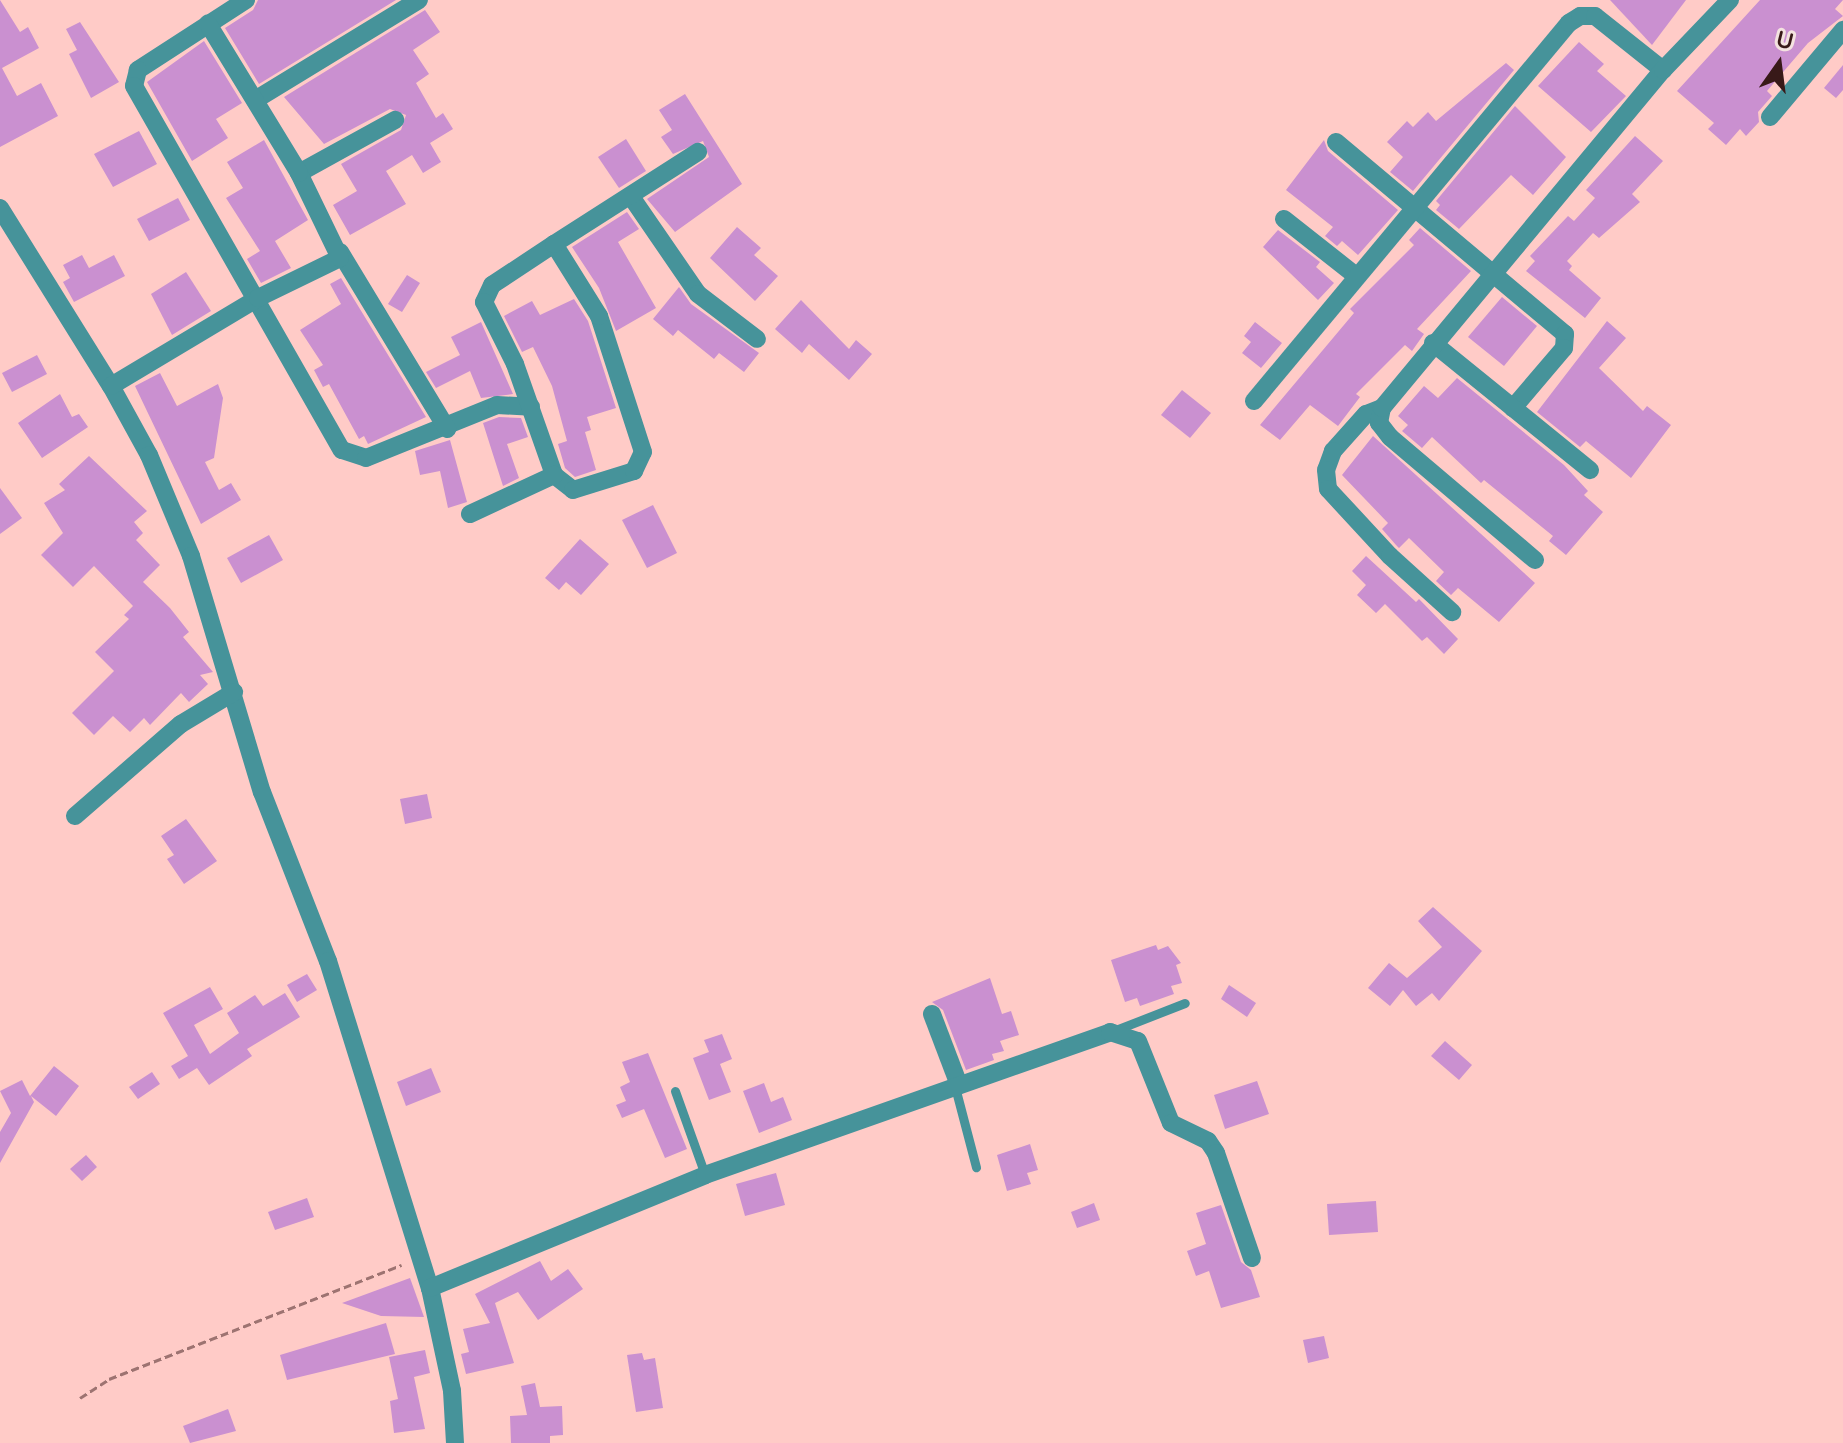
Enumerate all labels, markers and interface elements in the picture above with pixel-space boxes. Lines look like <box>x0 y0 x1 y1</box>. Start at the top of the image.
north arrow <box>1739 24 1819 104</box>
text: U <box>1774 26 1796 55</box>

